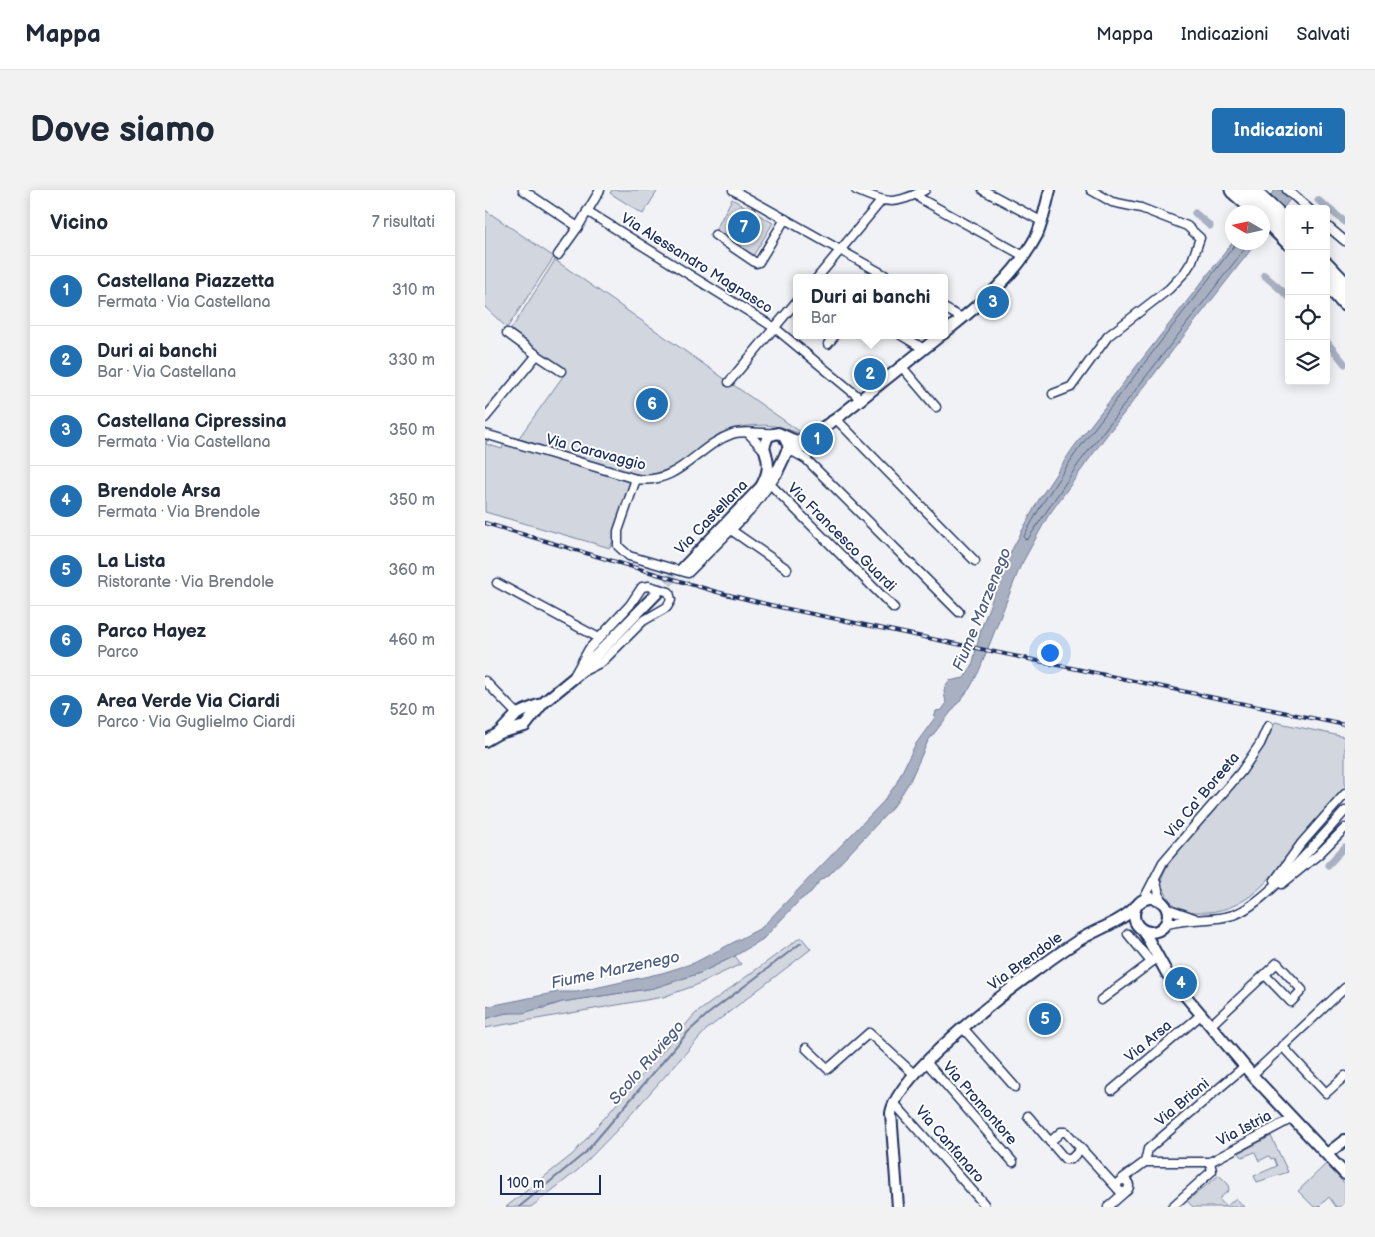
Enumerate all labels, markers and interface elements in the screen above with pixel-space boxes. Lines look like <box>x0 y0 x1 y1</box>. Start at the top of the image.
text: Mappa <box>25 20 101 49</box>
text: Mappa <box>1096 24 1153 45</box>
text: Indicazioni <box>1181 24 1269 45</box>
text: Salvati <box>1297 24 1350 45</box>
button: Indicazioni <box>1212 108 1345 153</box>
text: Dove siamo <box>30 109 215 152</box>
north arrow <box>1225 205 1270 250</box>
map controls <box>1285 205 1330 385</box>
button: + <box>1285 205 1330 250</box>
pin: 7 <box>728 208 760 246</box>
street label: Via Alessandro Magnasco <box>617 209 776 318</box>
text: Vicino <box>50 210 108 235</box>
text: 7 risultati <box>372 213 435 232</box>
button: − <box>1285 250 1330 295</box>
text: Castellana Piazzetta <box>97 270 275 293</box>
popup <box>793 274 948 339</box>
text: 1 <box>63 281 69 300</box>
text: 310 m <box>392 281 435 300</box>
pin: 3 <box>977 283 1009 321</box>
text: Duri ai banchi <box>810 286 931 309</box>
text: Fermata · Via Castellana <box>97 293 271 312</box>
button: locate <box>1285 295 1330 340</box>
text: Bar <box>810 309 836 328</box>
text: Duri ai banchi <box>97 340 217 363</box>
button: layers <box>1285 340 1330 385</box>
text: 2 <box>61 351 71 370</box>
text: 330 m <box>388 351 435 370</box>
pin: 2 <box>854 355 886 393</box>
text: Bar · Via Castellana <box>97 363 236 382</box>
pin: 6 <box>636 385 668 423</box>
text: Castellana Cipressina <box>97 410 287 433</box>
pin: 1 <box>801 420 833 458</box>
text: 3 <box>61 421 71 440</box>
text: 350 m <box>389 421 435 440</box>
street label: Via Caravaggio <box>544 430 648 475</box>
text: Fermata · Via Castellana <box>97 433 271 452</box>
street label: Via Castellana <box>671 476 752 559</box>
street label: Via Francesco Guardi <box>783 479 900 596</box>
text: Brendole Arsa <box>97 480 221 503</box>
text: 4 <box>61 491 71 510</box>
text: 350 m <box>389 491 435 510</box>
text: Fermata · Via Brendole <box>97 503 260 522</box>
water label: Fiume Marzenego <box>949 545 1016 674</box>
text: La Lista <box>97 550 166 573</box>
text: 5 <box>61 561 71 580</box>
text: 360 m <box>388 561 435 580</box>
text: Ristorante · Via Brendole <box>97 573 274 592</box>
text: Parco Hayez <box>97 620 206 643</box>
text: 6 <box>61 631 71 650</box>
text: 460 m <box>389 631 435 650</box>
your location <box>1037 640 1063 666</box>
text: Parco <box>97 643 139 662</box>
text: Area Verde Via Ciardi <box>97 690 280 713</box>
text: 7 <box>62 701 70 720</box>
text: 520 m <box>389 701 435 720</box>
text: Parco · Via Guglielmo Ciardi <box>97 713 295 732</box>
street label: Via Ca' Boreeta <box>1161 749 1244 842</box>
street label: Via Brendole <box>984 928 1066 995</box>
water label: Fiume Marzenego <box>549 948 681 993</box>
pin: 4 <box>1165 964 1197 1002</box>
pin: 5 <box>1029 1000 1061 1038</box>
street label: Via Arsa <box>1121 1016 1176 1067</box>
water label: Scolo Ruviego <box>606 1017 689 1109</box>
street label: Via Promontore <box>938 1058 1021 1149</box>
street label: Via Brioni <box>1151 1074 1213 1131</box>
street label: Via Canfanaro <box>911 1102 988 1187</box>
street label: Via Istria <box>1214 1106 1275 1151</box>
scale bar <box>500 1172 601 1195</box>
text: 100 m <box>507 1175 544 1192</box>

